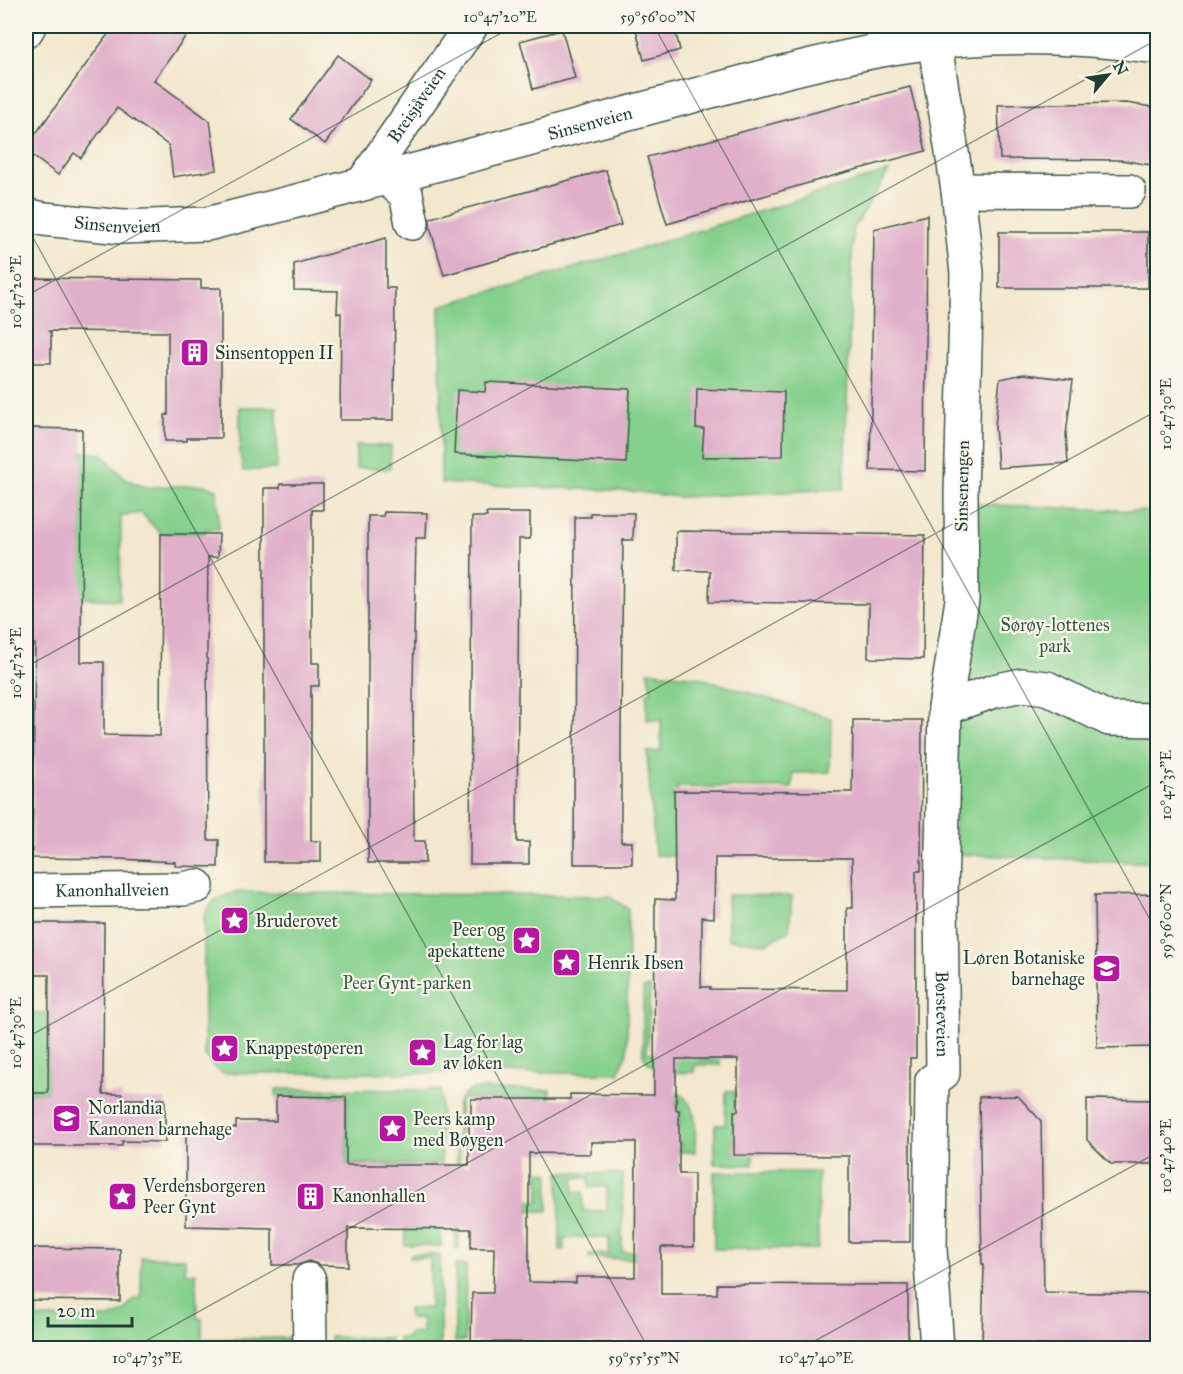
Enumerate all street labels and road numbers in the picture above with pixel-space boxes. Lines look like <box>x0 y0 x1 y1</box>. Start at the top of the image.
street label: Breisjåveien <box>383 63 451 147</box>
street label: Sinsenveien <box>545 101 635 145</box>
street label: Sinsenveien <box>73 211 161 238</box>
street label: Sinsenengen <box>950 440 975 532</box>
street label: Kanonhallveien <box>55 878 170 902</box>
street label: Børsteveien <box>931 971 954 1058</box>

